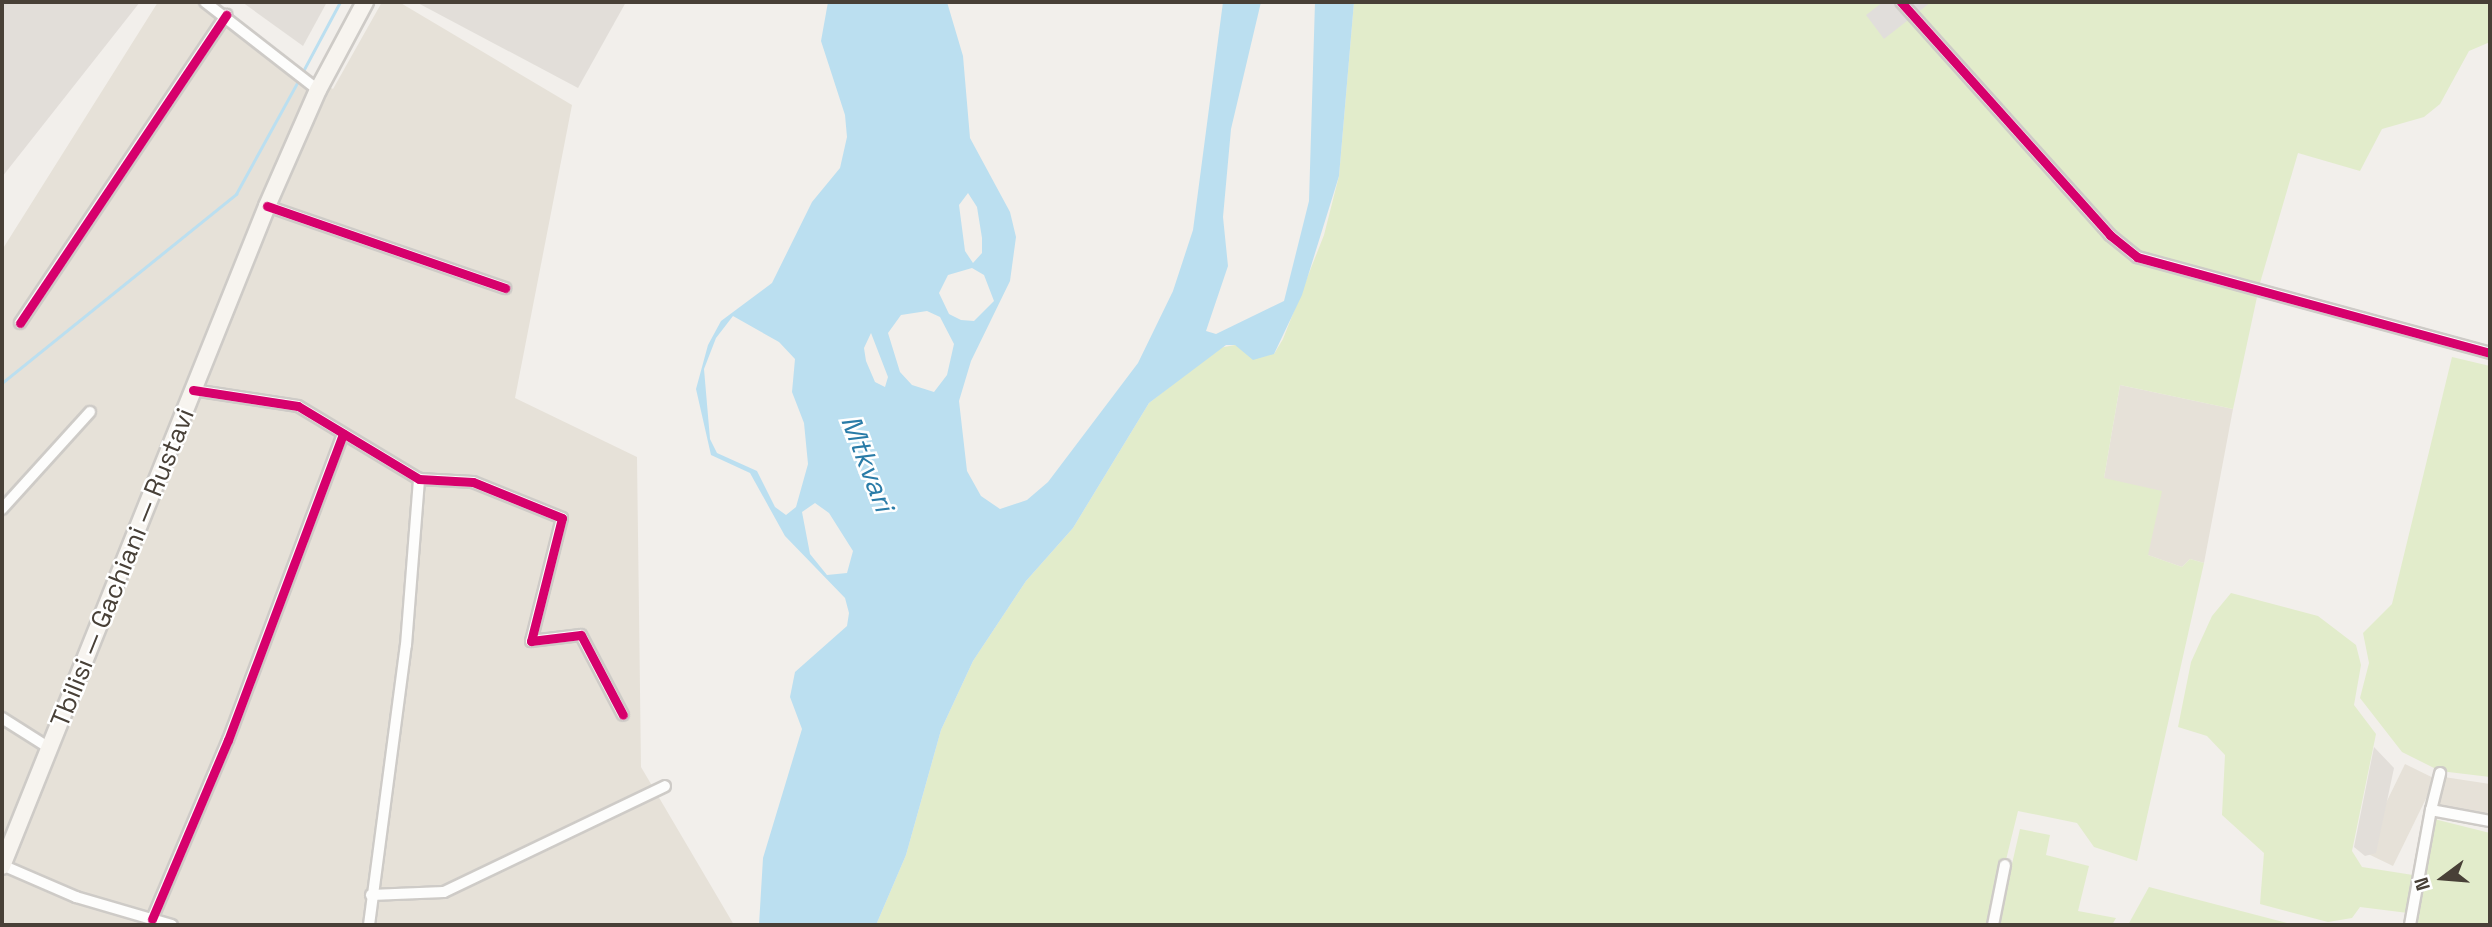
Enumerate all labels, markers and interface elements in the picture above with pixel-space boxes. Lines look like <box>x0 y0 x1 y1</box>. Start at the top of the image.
street label: Tbilisi — Gachiani — Rustavi <box>44 402 202 734</box>
water label: Mtkvari <box>834 410 902 516</box>
north arrow <box>2408 843 2478 913</box>
text: N <box>2409 874 2436 893</box>

